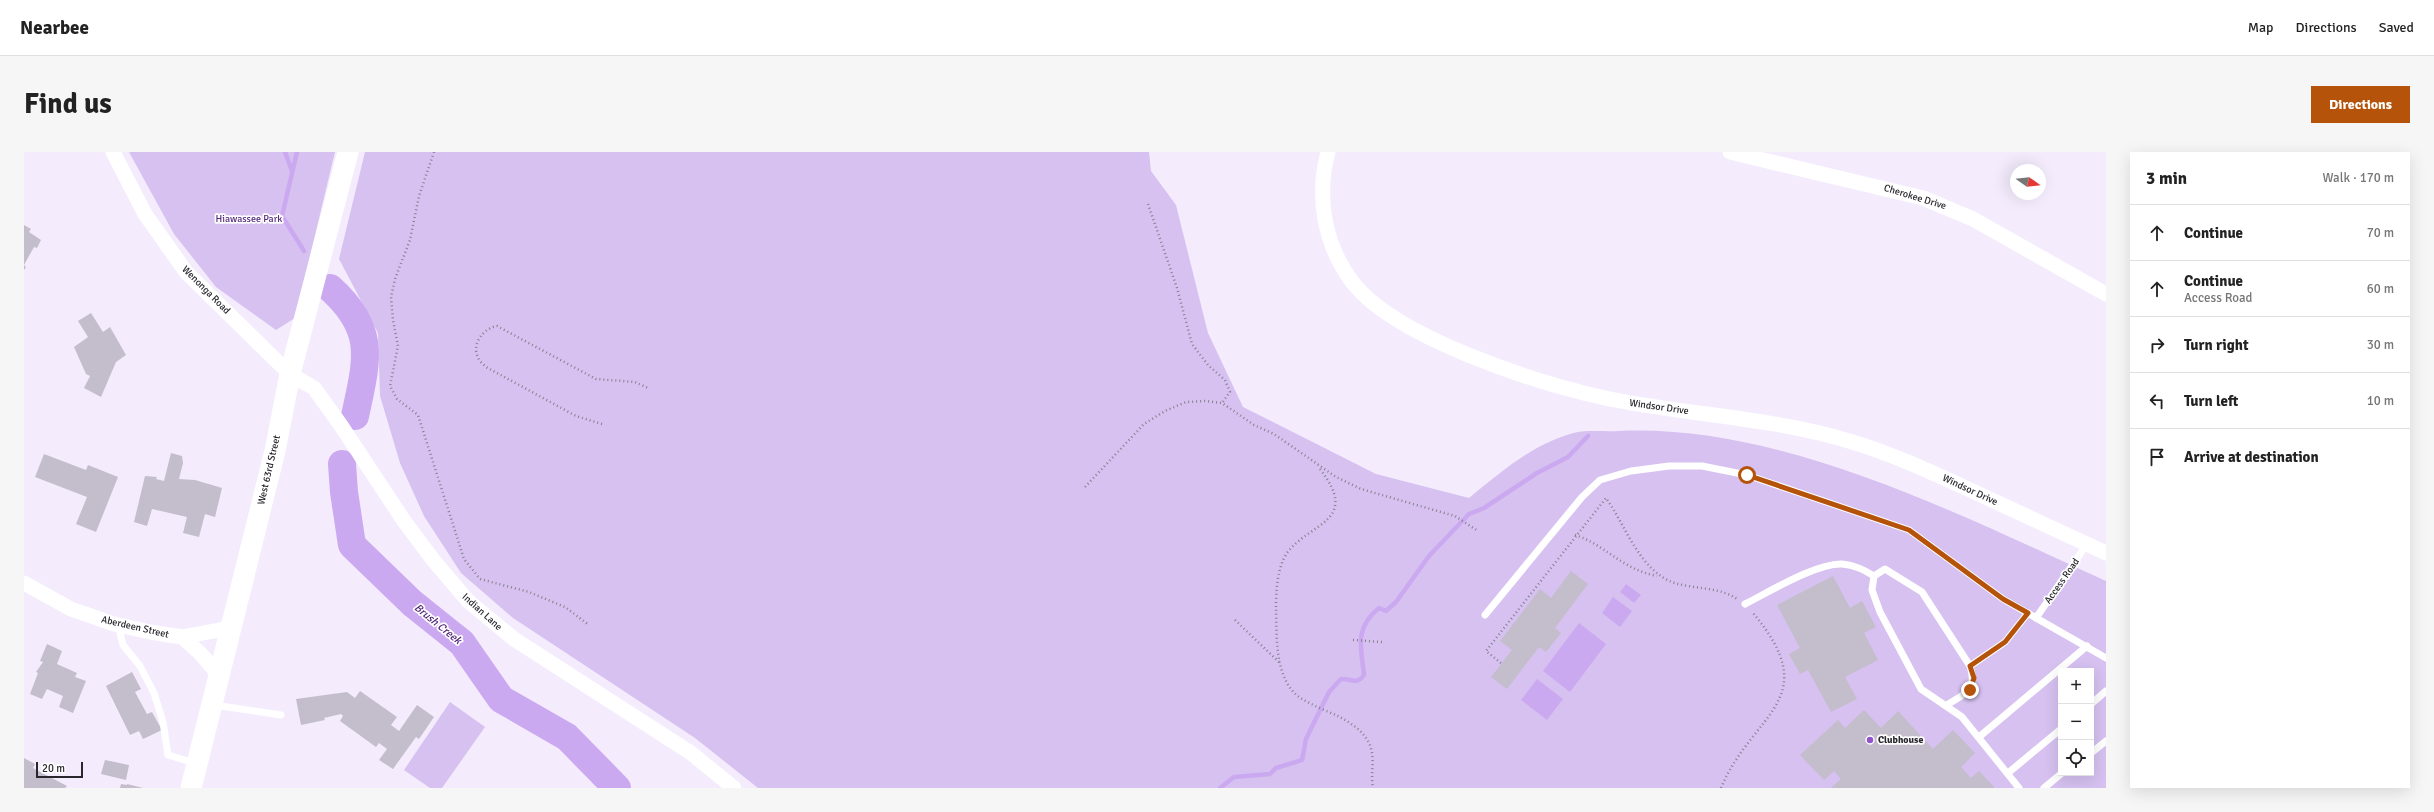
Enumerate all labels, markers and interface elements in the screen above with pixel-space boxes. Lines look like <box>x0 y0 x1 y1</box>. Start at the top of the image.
text: Nearbee <box>20 16 89 40</box>
text: Map <box>2248 19 2274 36</box>
text: Directions <box>2296 19 2357 36</box>
text: Saved <box>2379 19 2414 36</box>
button: Directions <box>2311 86 2410 123</box>
text: Find us <box>24 87 112 121</box>
north arrow <box>2010 164 2046 200</box>
text: 3 min <box>2146 168 2187 189</box>
text: Walk · 170 m <box>2323 170 2394 186</box>
street label: Cherokee Drive <box>1882 182 1948 212</box>
park label: Hiawassee Park <box>216 213 282 225</box>
icon: ahead <box>2146 222 2168 244</box>
text: Continue <box>2184 224 2243 242</box>
text: 70 m <box>2367 225 2394 241</box>
street label: Wenonga Road <box>179 263 233 317</box>
text: Continue <box>2184 272 2243 290</box>
icon: ahead <box>2146 278 2168 300</box>
text: 60 m <box>2367 281 2394 297</box>
text: Access Road <box>2184 290 2253 306</box>
icon: right <box>2146 334 2168 356</box>
text: Turn right <box>2184 336 2249 354</box>
text: 30 m <box>2367 337 2394 353</box>
icon: left <box>2146 390 2168 412</box>
text: Turn left <box>2184 392 2238 410</box>
text: 10 m <box>2367 393 2394 409</box>
street label: Windsor Drive <box>1629 397 1689 417</box>
street label: West 63rd Street <box>255 434 283 506</box>
icon: arrive <box>2146 446 2168 468</box>
text: Arrive at destination <box>2184 448 2319 466</box>
route start <box>1738 466 1756 484</box>
street label: Windsor Drive <box>1940 472 2000 508</box>
street label: Access Road <box>2042 556 2082 606</box>
street label: Indian Lane <box>459 591 505 633</box>
water label: Brush Creek <box>412 601 465 648</box>
street label: Aberdeen Street <box>100 613 170 641</box>
map controls <box>2058 668 2094 776</box>
button: + <box>2058 668 2094 704</box>
route end <box>1961 681 1979 699</box>
button: − <box>2058 704 2094 740</box>
place label: Clubhouse <box>1878 734 1923 746</box>
marker: Clubhouse <box>1865 735 1875 745</box>
button: locate <box>2058 740 2094 776</box>
scale bar <box>36 760 83 779</box>
text: 20 m <box>42 762 65 775</box>

